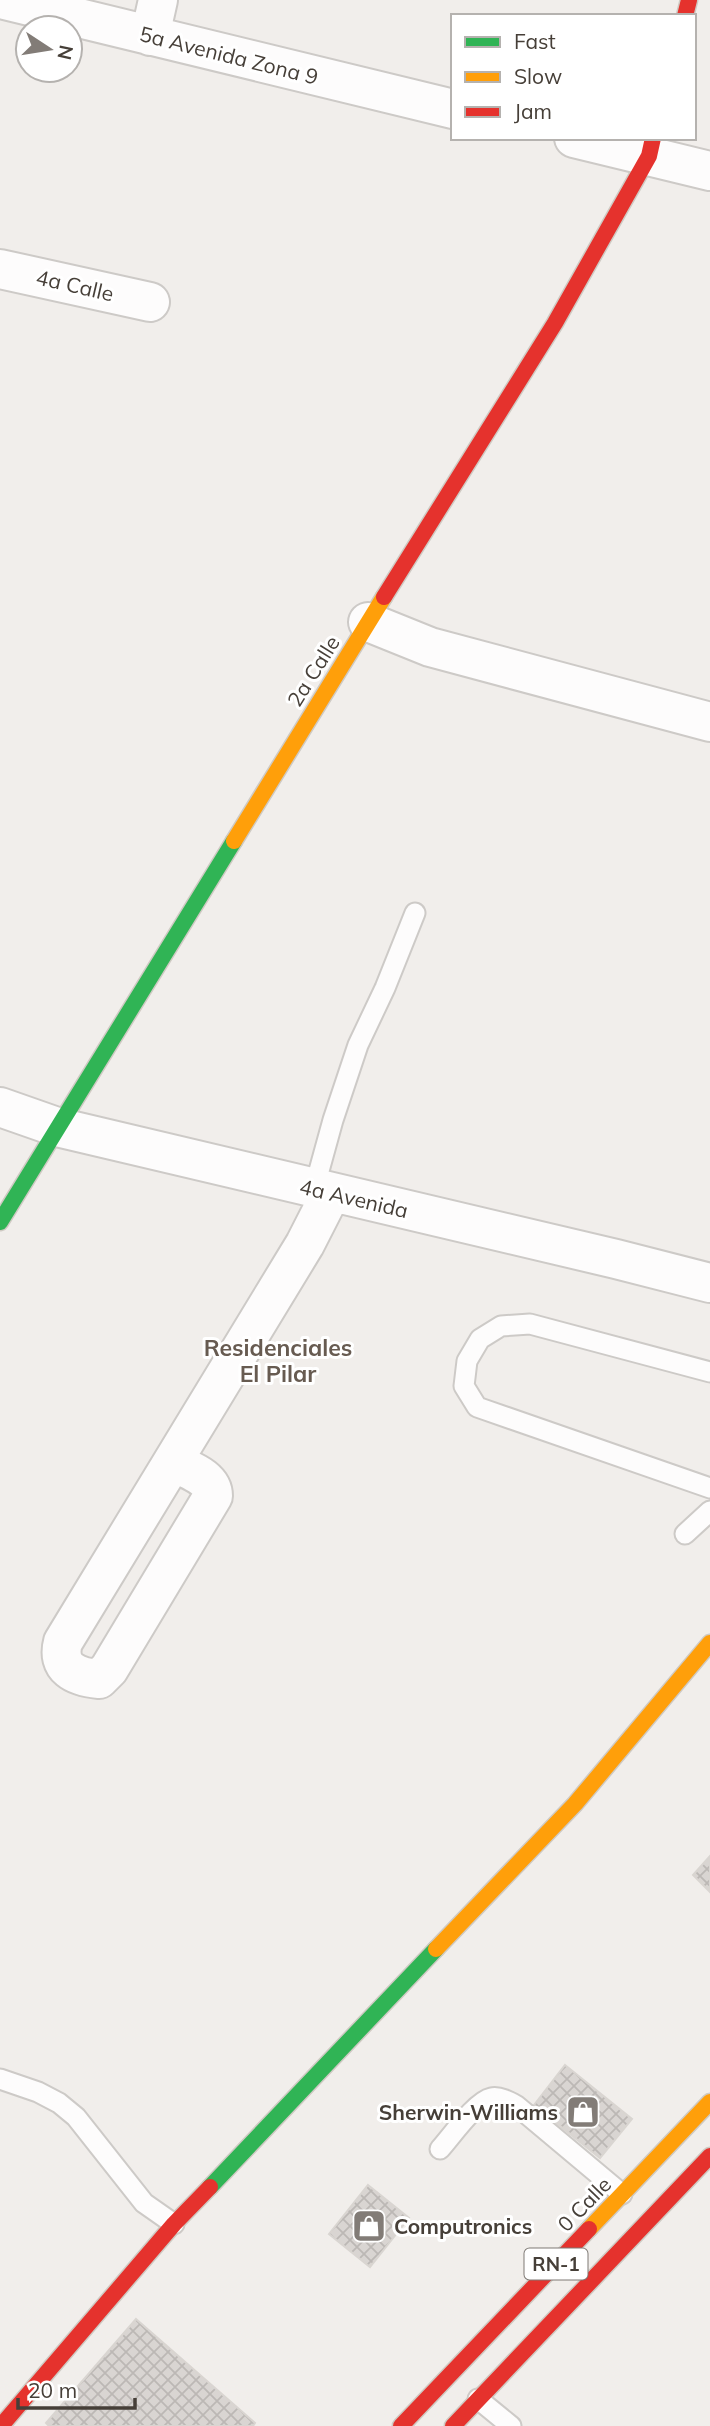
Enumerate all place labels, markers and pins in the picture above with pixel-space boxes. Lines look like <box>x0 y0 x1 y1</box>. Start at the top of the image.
shop icon: Sherwin-Williams <box>564 2093 602 2131</box>
place label: Sherwin-Williams <box>379 2099 558 2125</box>
shop icon: Computronics <box>350 2207 388 2245</box>
place label: Computronics <box>394 2213 532 2239</box>

